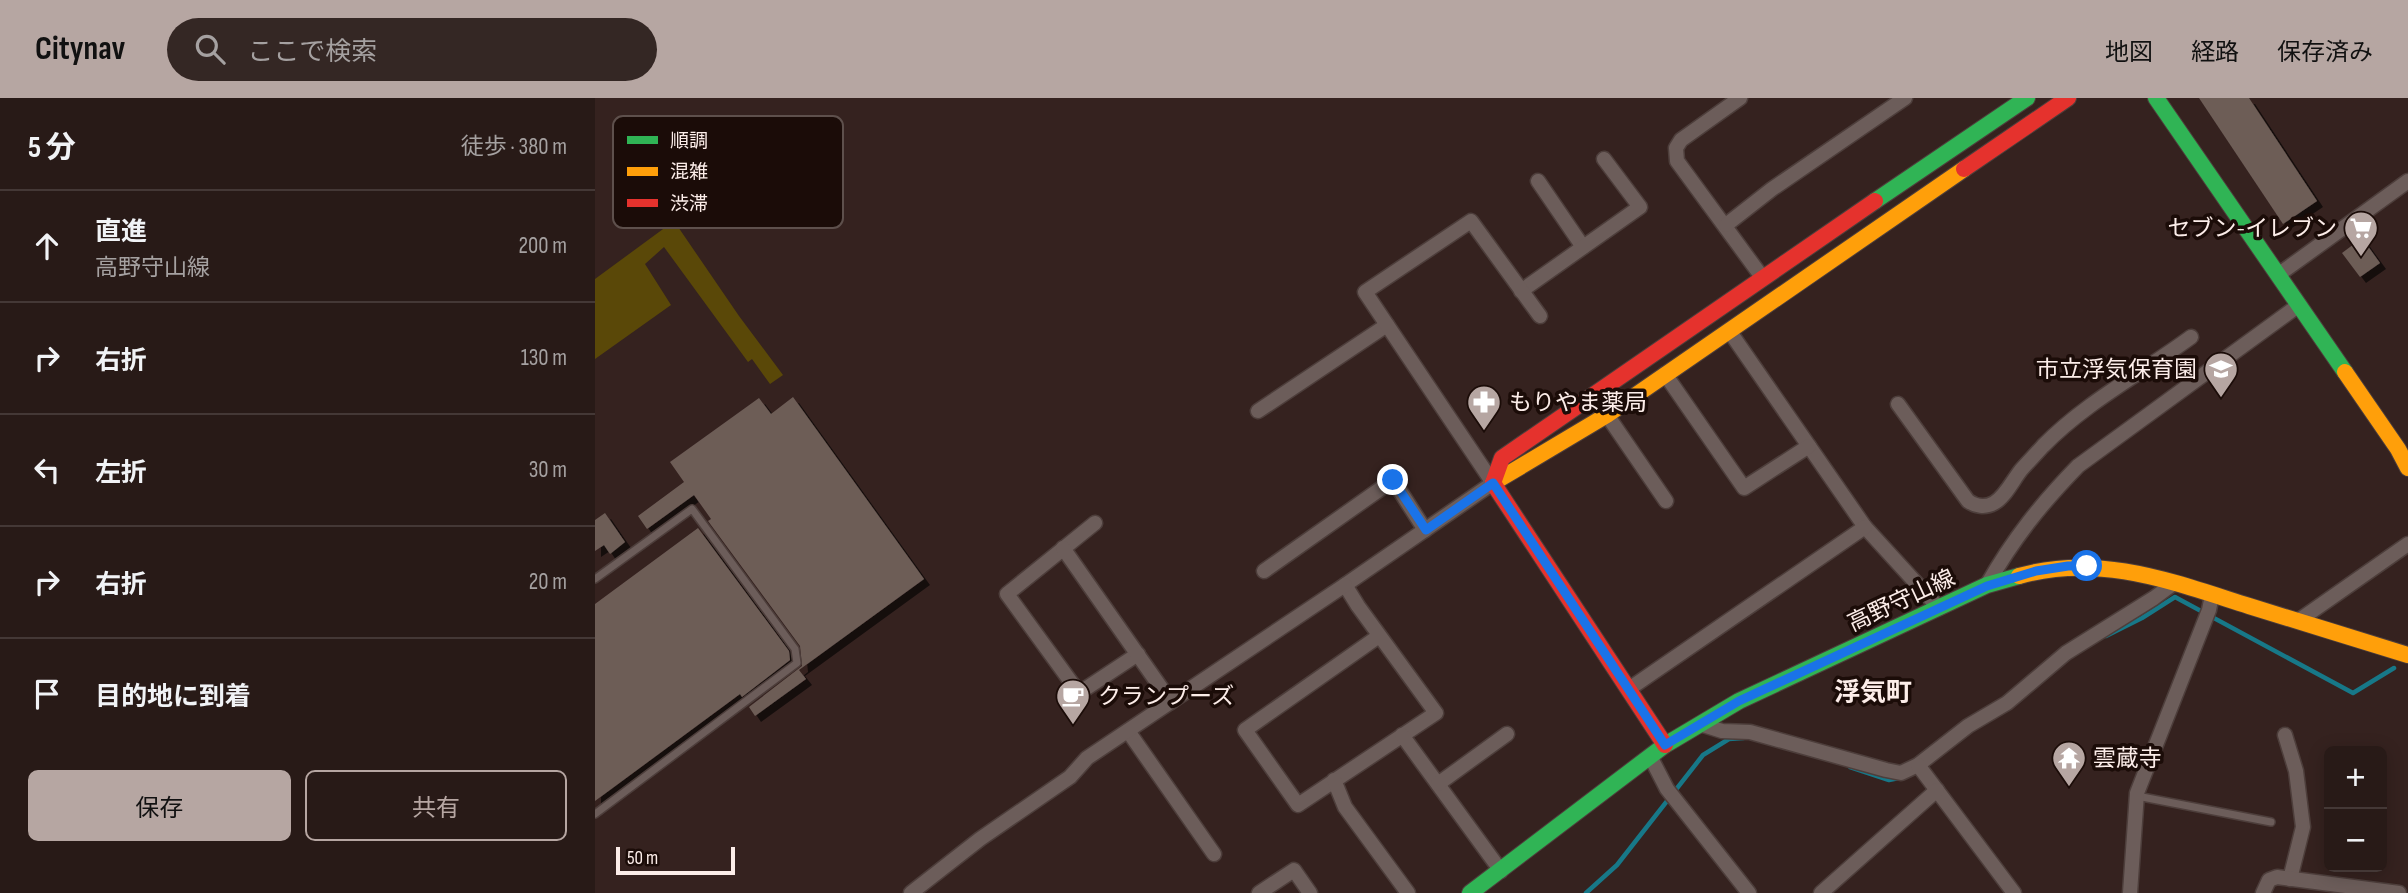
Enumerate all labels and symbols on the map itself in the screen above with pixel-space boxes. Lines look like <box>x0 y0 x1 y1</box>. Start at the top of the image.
legend <box>613 116 843 228</box>
text: 順調 <box>670 130 708 153</box>
text: 混雑 <box>670 161 708 184</box>
text: 渋滞 <box>670 193 708 216</box>
supermarket icon: セブン-イレブン <box>2342 209 2380 258</box>
place label: セブン-イレブン <box>2168 215 2337 243</box>
school or university icon: 市立浮気保育園 <box>2202 350 2240 399</box>
place label: 市立浮気保育園 <box>2036 356 2197 384</box>
pharmacy icon: もりやま薬局 <box>1465 383 1503 432</box>
place label: もりやま薬局 <box>1509 389 1647 417</box>
route end <box>1377 464 1408 495</box>
route start <box>2071 550 2102 581</box>
street label: 高野守山線 <box>1843 564 1959 638</box>
cafe icon: クランプーズ <box>1054 677 1092 726</box>
district label: 浮気町 <box>1834 678 1912 709</box>
place label: クランプーズ <box>1098 683 1234 711</box>
temple icon: 雲蔵寺 <box>2050 739 2088 788</box>
place label: 雲蔵寺 <box>2093 745 2162 773</box>
scale bar <box>616 844 735 876</box>

